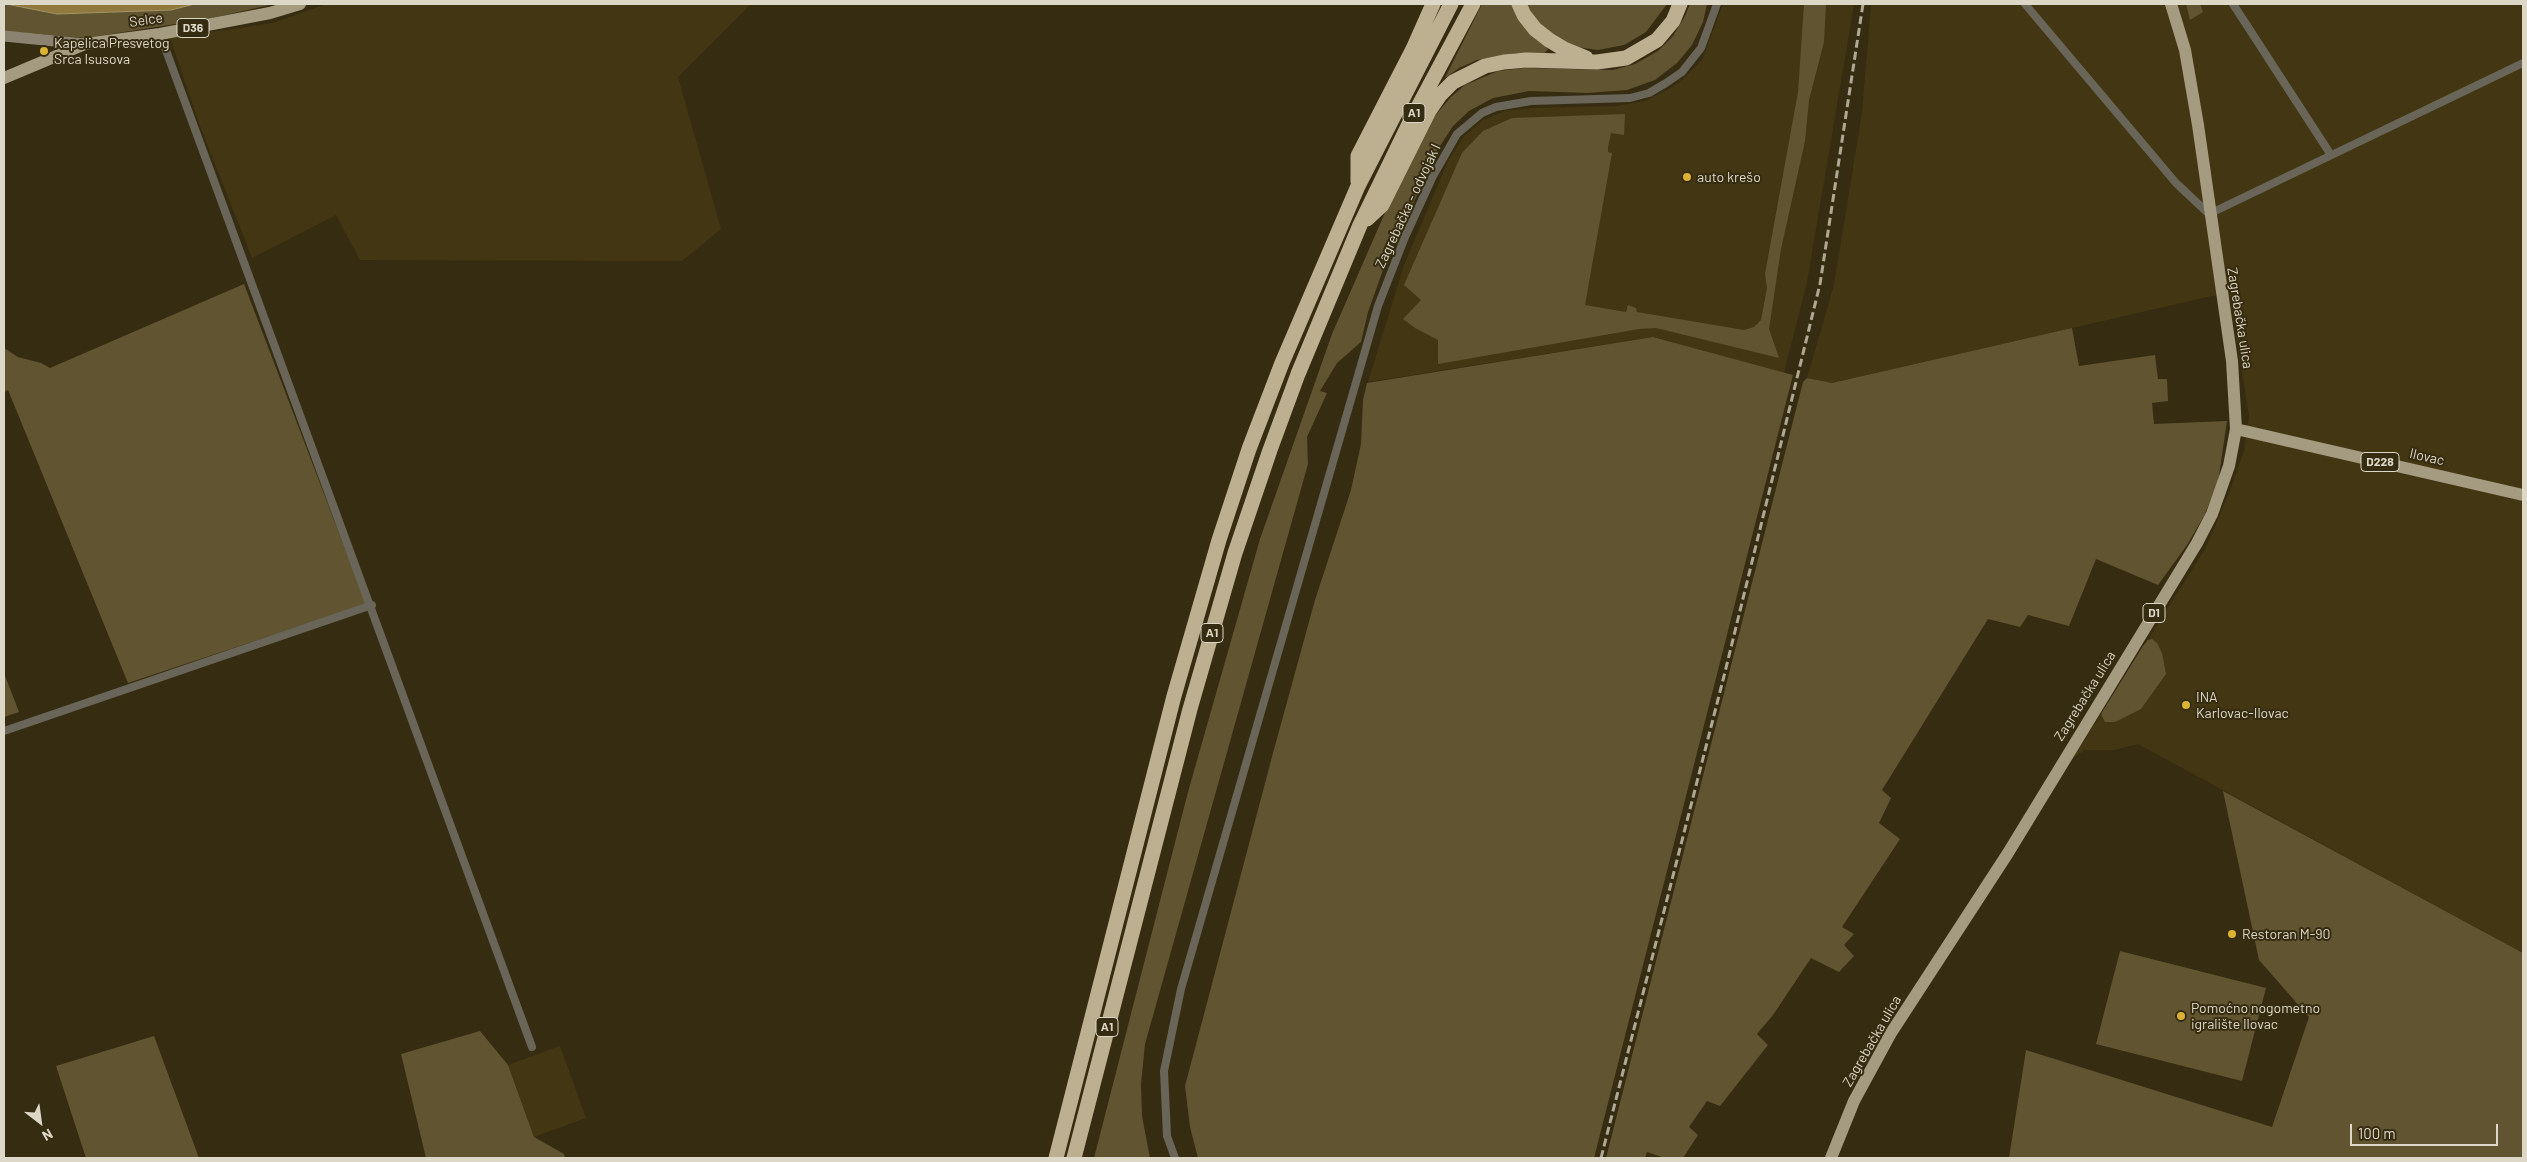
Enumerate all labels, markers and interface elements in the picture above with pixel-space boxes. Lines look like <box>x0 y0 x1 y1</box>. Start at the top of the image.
street label: Selce <box>128 9 164 31</box>
road number: D36 <box>177 18 209 38</box>
place label: Kapelica Presvetog Srca Isusova <box>54 35 170 68</box>
marker: Kapelica Presvetog Srca Isusova <box>38 45 50 57</box>
road number: A1 <box>1403 104 1425 122</box>
street label: Zagrebačka - odvojak I <box>1372 141 1444 271</box>
place label: auto krešo <box>1697 169 1761 185</box>
marker: auto krešo <box>1681 171 1693 183</box>
street label: Zagrebačka ulica <box>2224 266 2256 370</box>
street label: Ilovac <box>2408 445 2446 469</box>
road number: D228 <box>2361 452 2399 472</box>
road number: D1 <box>2143 604 2165 622</box>
road number: A1 <box>1201 624 1223 642</box>
street label: Zagrebačka ulica <box>2051 648 2119 744</box>
place label: INA Karlovac-Ilovac <box>2196 689 2289 722</box>
marker: INA Karlovac-Ilovac <box>2180 699 2192 711</box>
place label: Restoran M-90 <box>2242 926 2330 942</box>
marker: Restoran M-90 <box>2226 928 2238 940</box>
street label: Zagrebačka ulica <box>1839 992 1905 1090</box>
place label: Pomoćno nogometno igralište Ilovac <box>2191 1000 2320 1032</box>
marker: Pomoćno nogometno igralište Ilovac <box>2175 1010 2187 1022</box>
road number: A1 <box>1096 1018 1118 1036</box>
north arrow <box>15 1097 65 1147</box>
scale bar <box>2352 1114 2500 1146</box>
text: 100 m <box>2358 1124 2396 1142</box>
text: N <box>39 1126 56 1145</box>

